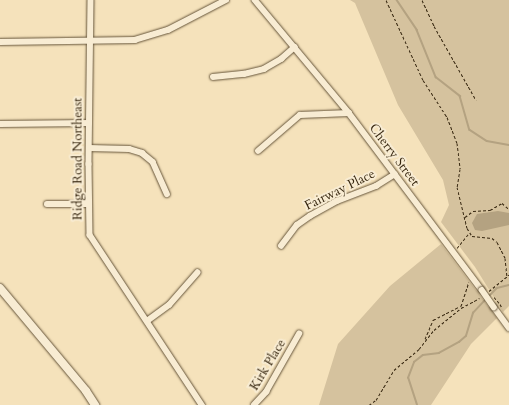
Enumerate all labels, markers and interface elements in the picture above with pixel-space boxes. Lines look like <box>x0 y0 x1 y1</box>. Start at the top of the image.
street label: Ridge Road Northeast <box>70 98 86 220</box>
street label: Cherry Street <box>365 121 423 189</box>
street label: Fairway Place <box>302 166 378 214</box>
street label: Kirk Place <box>247 337 289 393</box>

